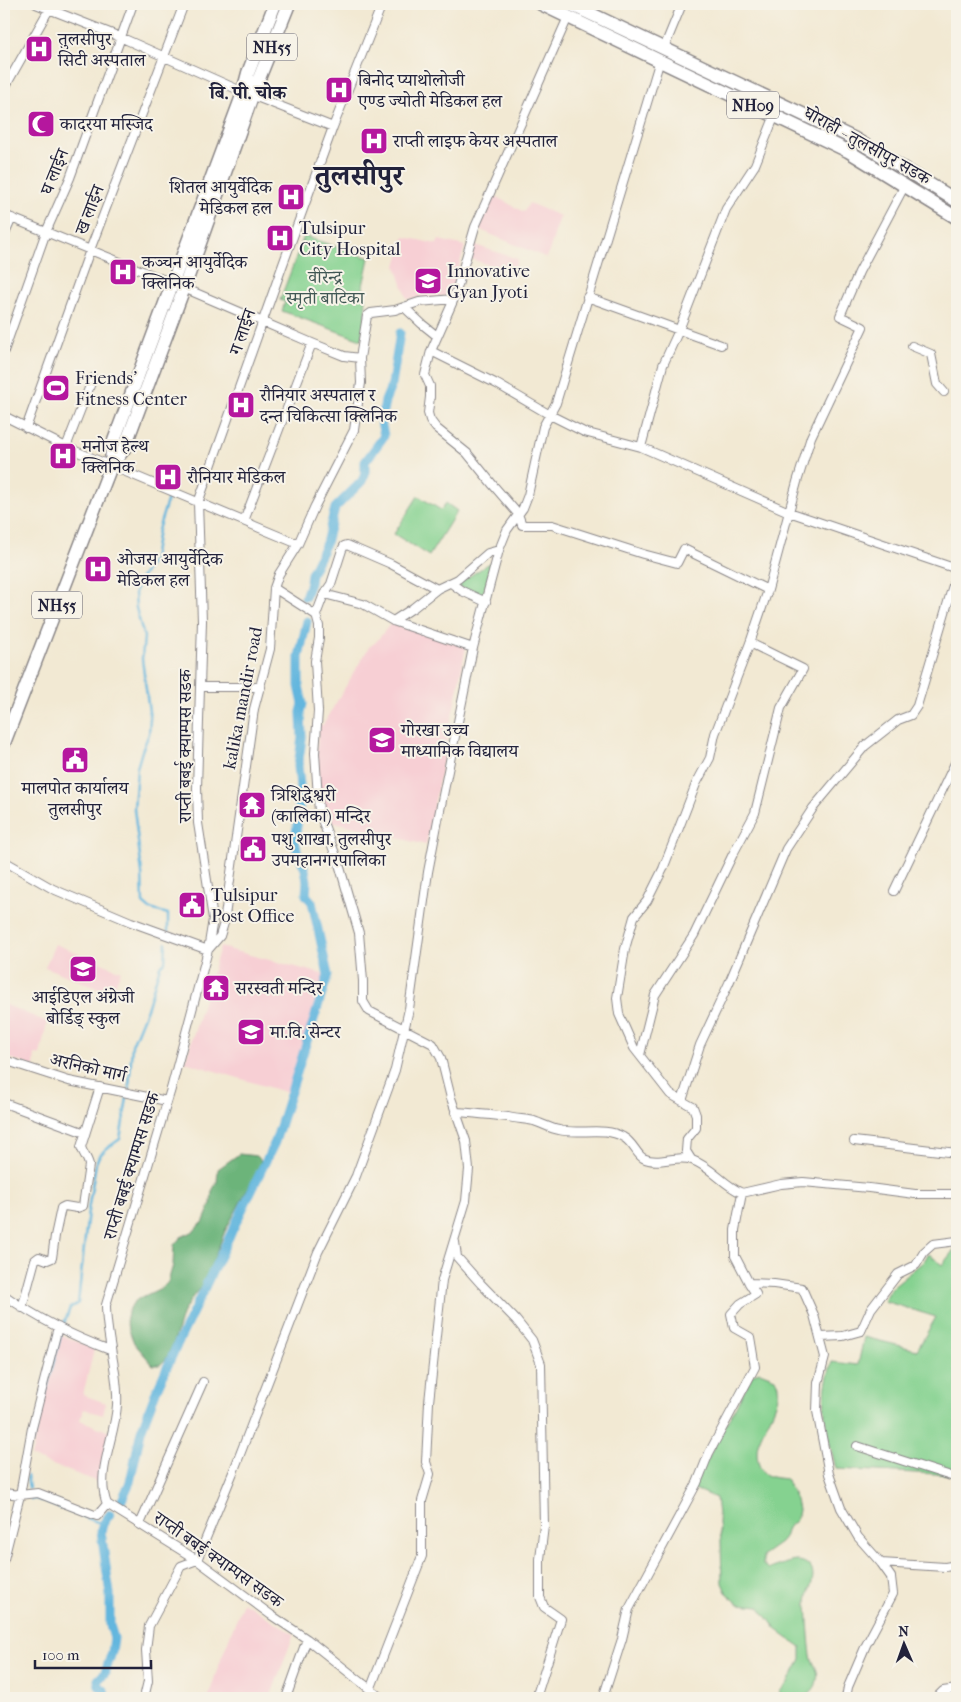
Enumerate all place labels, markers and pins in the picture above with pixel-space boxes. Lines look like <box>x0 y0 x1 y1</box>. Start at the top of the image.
place label: तुलसीपुर सिटी अस्पताल <box>57 29 147 71</box>
hospital icon: तुलसीपुर सिटी अस्पताल <box>24 34 54 64</box>
place label: बिनोद प्याथोलोजी एण्ड ज्योती मेडिकल हल <box>357 70 503 112</box>
hospital icon: बिनोद प्याथोलोजी एण्ड ज्योती मेडिकल हल <box>324 75 354 105</box>
mosque icon: कादरया मस्जिद <box>26 109 56 139</box>
place label: कादरया मस्जिद <box>59 114 154 135</box>
hospital icon: राप्ती लाइफ केयर अस्पताल <box>359 126 389 156</box>
place label: राप्ती लाइफ केयर अस्पताल <box>392 131 559 152</box>
place label: शितल आयुर्वेदिक मेडिकल हल <box>168 177 273 219</box>
hospital icon: शितल आयुर्वेदिक मेडिकल हल <box>276 182 306 212</box>
place label: Tulsipur City Hospital <box>299 218 400 260</box>
hospital icon: Tulsipur City Hospital <box>265 223 295 253</box>
place label: कञ्चन आयुर्वेदिक क्लिनिक <box>141 252 249 294</box>
hospital icon: कञ्चन आयुर्वेदिक क्लिनिक <box>108 257 138 287</box>
place label: Innovative Gyan Jyoti <box>447 261 530 303</box>
school or university icon: Innovative Gyan Jyoti <box>413 266 443 296</box>
place label: Friends' Fitness Center <box>75 368 187 410</box>
sports icon: Friends' Fitness Center <box>41 373 71 403</box>
place label: रौनियार अस्पताल र दन्त चिकित्सा क्लिनिक <box>259 385 398 427</box>
hospital icon: रौनियार अस्पताल र दन्त चिकित्सा क्लिनिक <box>226 390 256 420</box>
place label: मनोज हेल्थ क्लिनिक <box>81 436 150 478</box>
hospital icon: मनोज हेल्थ क्लिनिक <box>48 441 78 471</box>
hospital icon: रौनियार मेडिकल <box>153 462 183 492</box>
place label: रौनियार मेडिकल <box>186 467 286 488</box>
place label: ओजस आयुर्वेदिक मेडिकल हल <box>116 549 224 591</box>
hospital icon: ओजस आयुर्वेदिक मेडिकल हल <box>83 554 113 584</box>
place label: गोरखा उच्च माध्यामिक विद्यालय <box>400 720 519 762</box>
school or university icon: गोरखा उच्च माध्यामिक विद्यालय <box>367 725 397 755</box>
public building icon: मालपोत कार्यालय तुलसीपुर <box>60 745 90 775</box>
place label: मालपोत कार्यालय तुलसीपुर <box>20 777 129 820</box>
place label: त्रिशिद्धेश्वरी (कालिका) मन्दिर <box>270 784 371 827</box>
temple icon: त्रिशिद्धेश्वरी (कालिका) मन्दिर <box>237 790 267 820</box>
place label: पशु शाखा, तुलसीपुर उपमहानगरपालिका <box>271 829 393 871</box>
public building icon: पशु शाखा, तुलसीपुर उपमहानगरपालिका <box>238 834 268 864</box>
place label: Tulsipur Post Office <box>211 885 294 927</box>
public building icon: Tulsipur Post Office <box>177 890 207 920</box>
school or university icon: आईडिएल अंग्रेजी बोर्डिङ् स्कुल <box>68 954 98 984</box>
temple icon: सरस्वती मन्दिर <box>201 973 231 1003</box>
place label: सरस्वती मन्दिर <box>234 978 324 999</box>
place label: आईडिएल अंग्रेजी बोर्डिङ् स्कुल <box>32 986 136 1029</box>
school or university icon: मा.वि. सेन्टर <box>236 1017 266 1047</box>
place label: मा.वि. सेन्टर <box>269 1022 342 1043</box>

